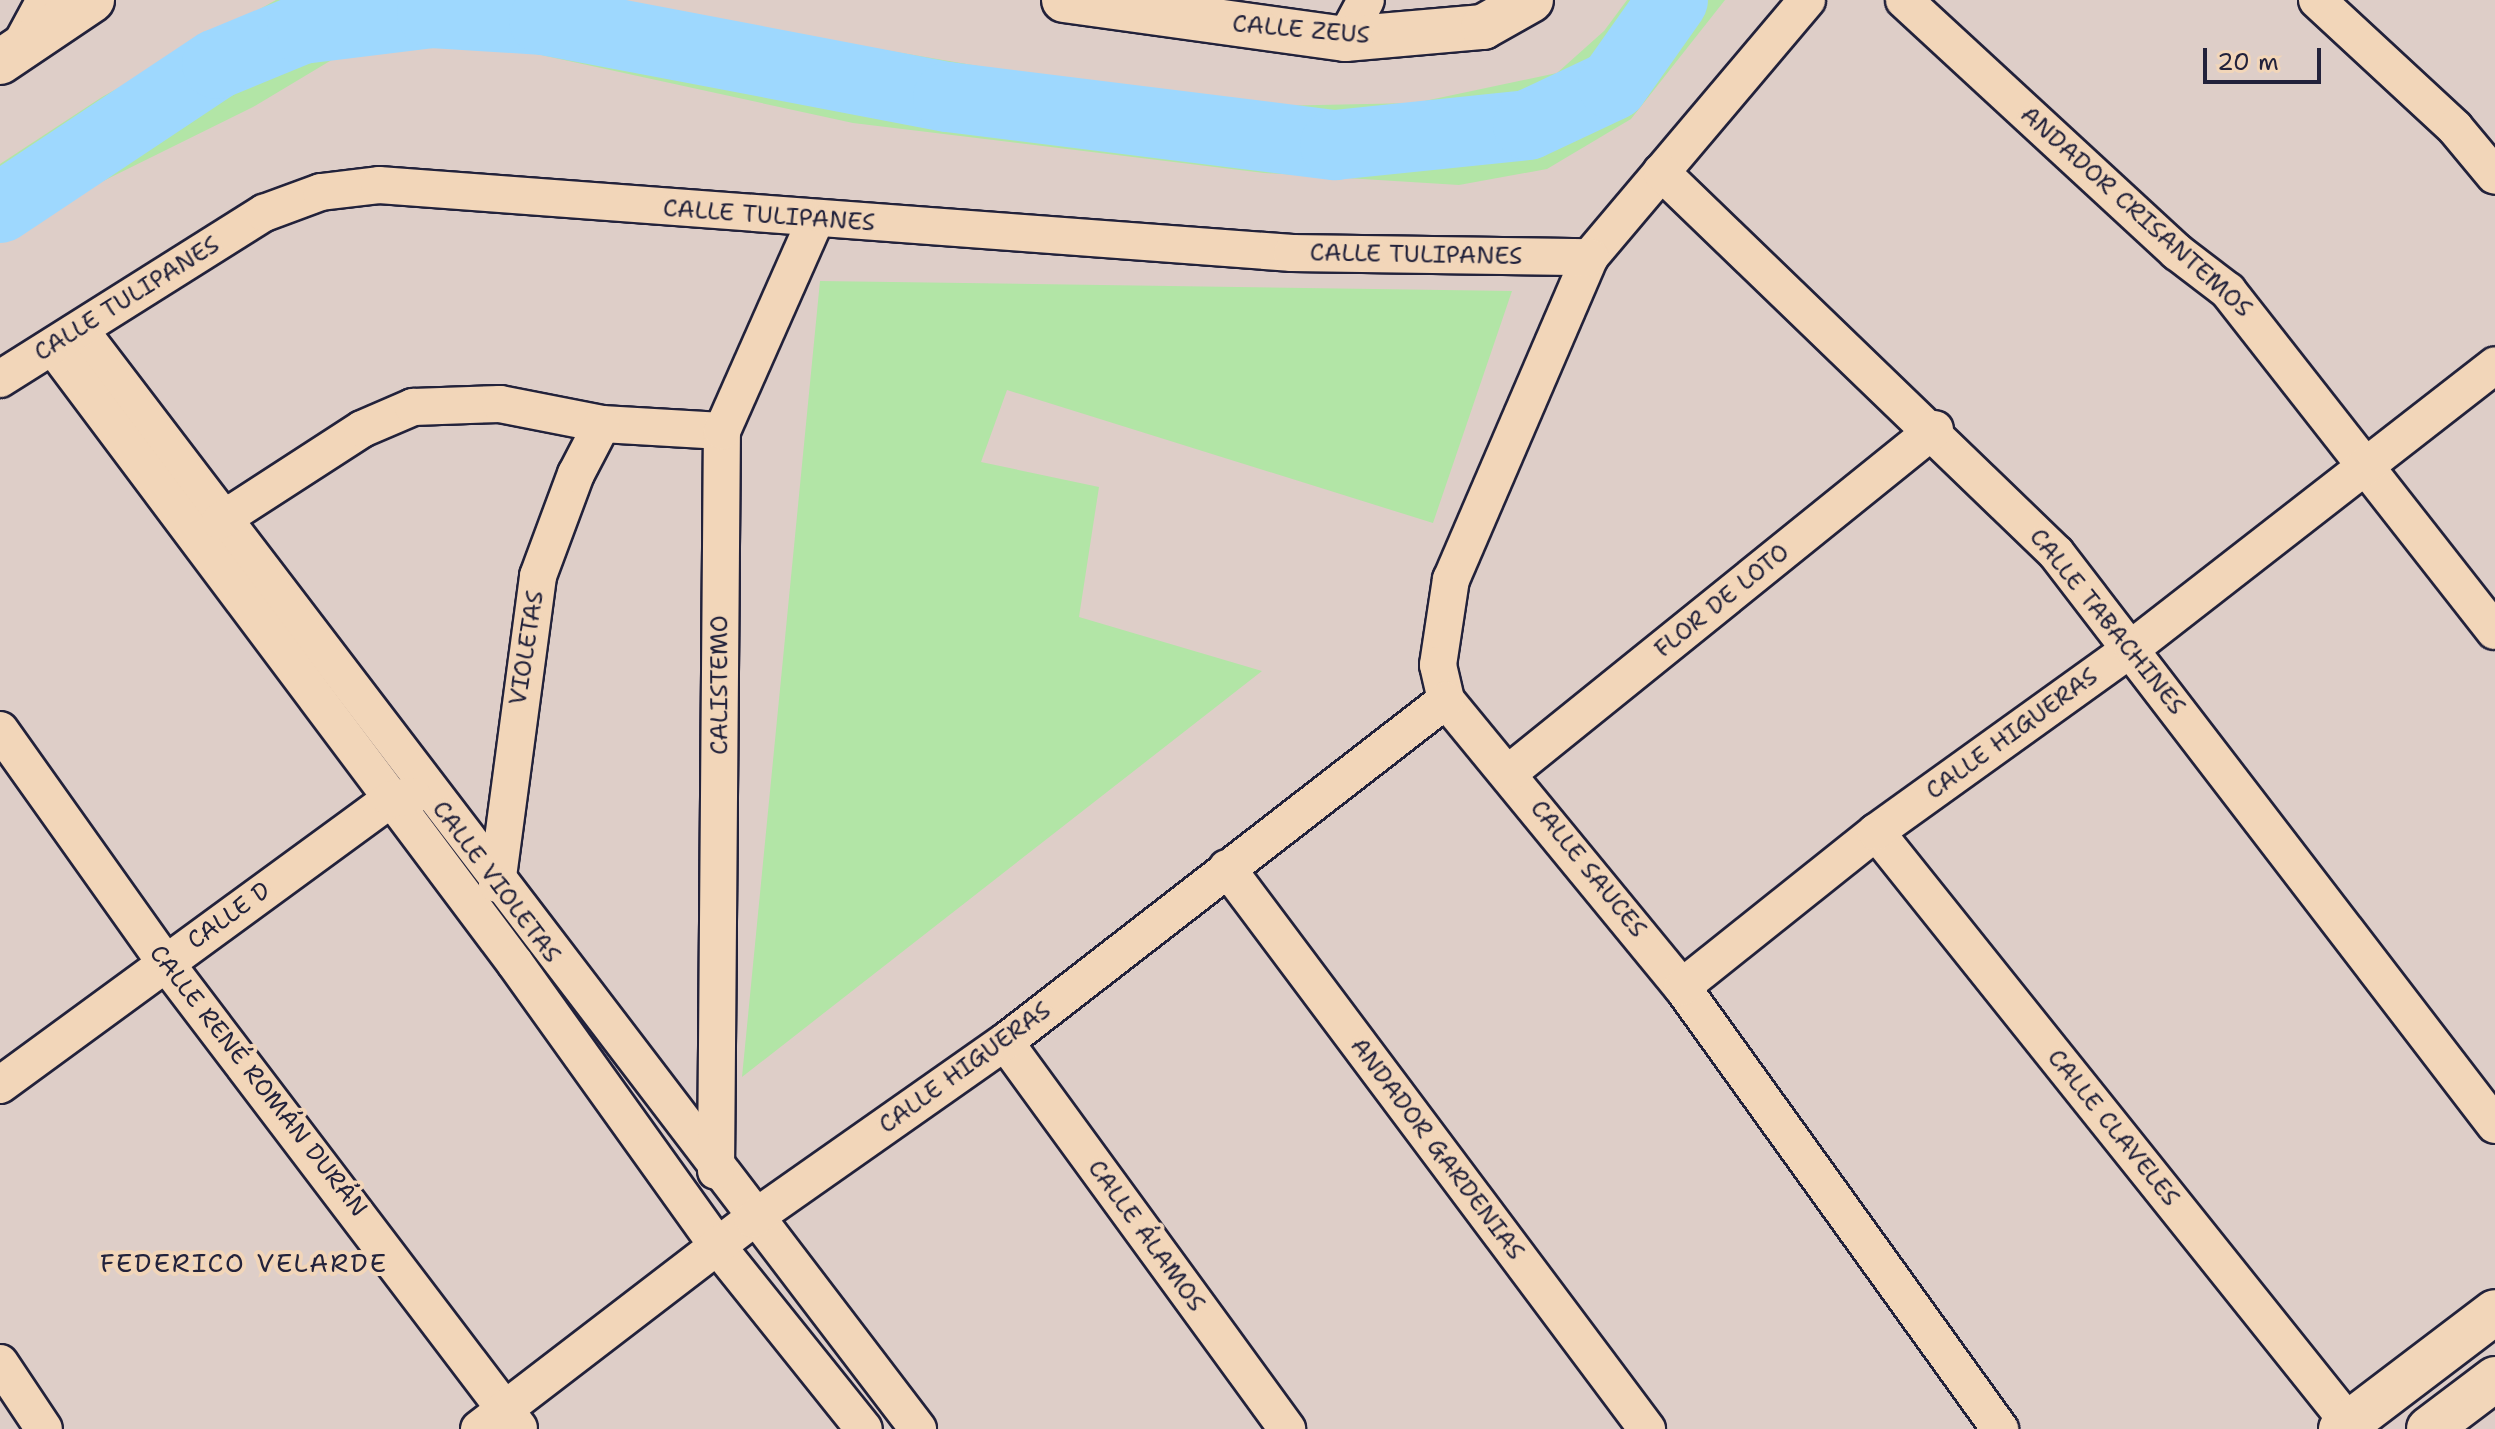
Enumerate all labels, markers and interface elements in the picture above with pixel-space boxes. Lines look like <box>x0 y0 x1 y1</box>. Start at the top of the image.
street label: CALLE ZEUS <box>1231 10 1371 50</box>
scale bar <box>2207 32 2325 82</box>
text: 20 m <box>2217 46 2279 78</box>
street label: ANDADOR CRISANTEMOS <box>2014 100 2258 324</box>
street label: CALLE TULIPANES <box>662 194 876 238</box>
street label: CALLE TULIPANES <box>29 230 225 368</box>
street label: CALLE TULIPANES <box>1309 239 1523 271</box>
street label: CALLE TABACHINES <box>2023 523 2191 721</box>
street label: FLOR DE LOTO <box>1649 538 1795 664</box>
street label: VIOLETAS <box>504 589 550 707</box>
street label: CALISTEMO <box>706 615 734 755</box>
street label: CALLE HIGUERAS <box>1921 662 2103 806</box>
street label: CALLE VIOLETAS <box>426 795 566 969</box>
street label: CALLE SAUCES <box>1524 795 1652 943</box>
street label: CALLE D <box>182 876 276 956</box>
street label: CALLE RENÉ ROMÁN DURÁN <box>143 939 373 1223</box>
street label: CALLE HIGUERAS <box>874 996 1056 1140</box>
street label: ANDADOR GARDENIAS <box>1344 1032 1530 1266</box>
street label: CALLE CLAVELES <box>2041 1044 2185 1212</box>
street label: CALLE ÁLAMOS <box>1081 1155 1211 1317</box>
district label: FEDERICO VELARDE <box>100 1247 388 1279</box>

